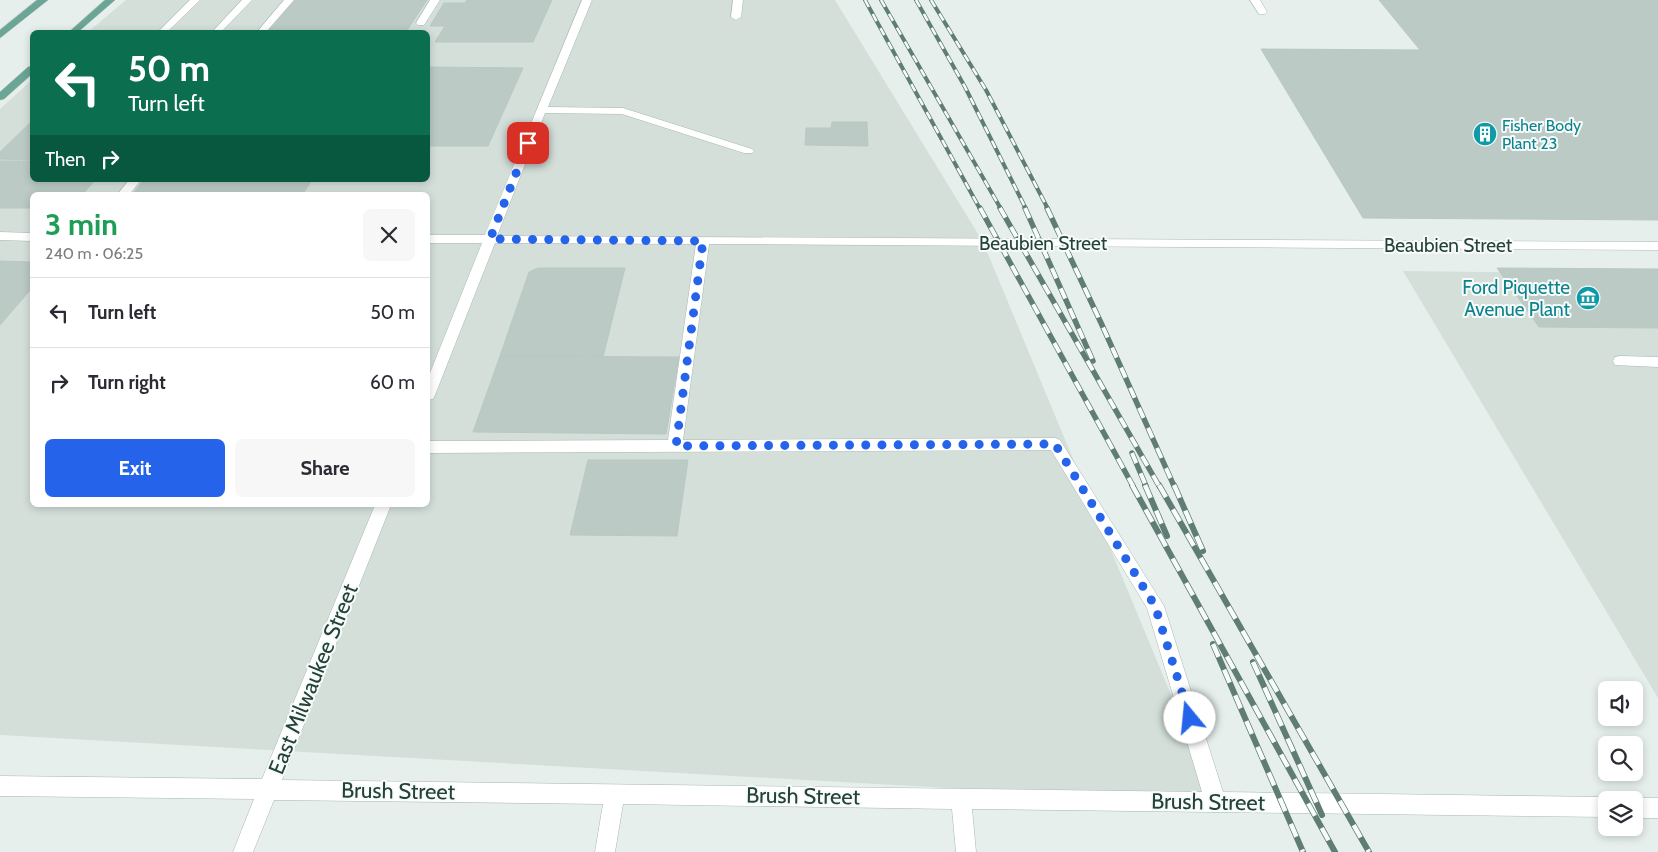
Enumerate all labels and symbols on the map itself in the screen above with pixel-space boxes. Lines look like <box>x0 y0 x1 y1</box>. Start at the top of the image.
place label: Fisher Body Plant 23 <box>1502 116 1581 153</box>
building icon: Fisher Body Plant 23 <box>1472 121 1498 147</box>
pin <box>507 122 549 164</box>
street label: Beaubien Street <box>979 232 1108 255</box>
street label: Beaubien Street <box>1384 234 1513 257</box>
place label: Ford Piquette Avenue Plant <box>1462 276 1571 321</box>
museum icon: Ford Piquette Avenue Plant <box>1575 285 1601 311</box>
street label: East Milwaukee Street <box>262 579 364 778</box>
position arrow <box>1163 691 1215 743</box>
street label: Brush Street <box>341 777 456 806</box>
street label: Brush Street <box>746 782 861 811</box>
street label: Brush Street <box>1151 788 1266 817</box>

